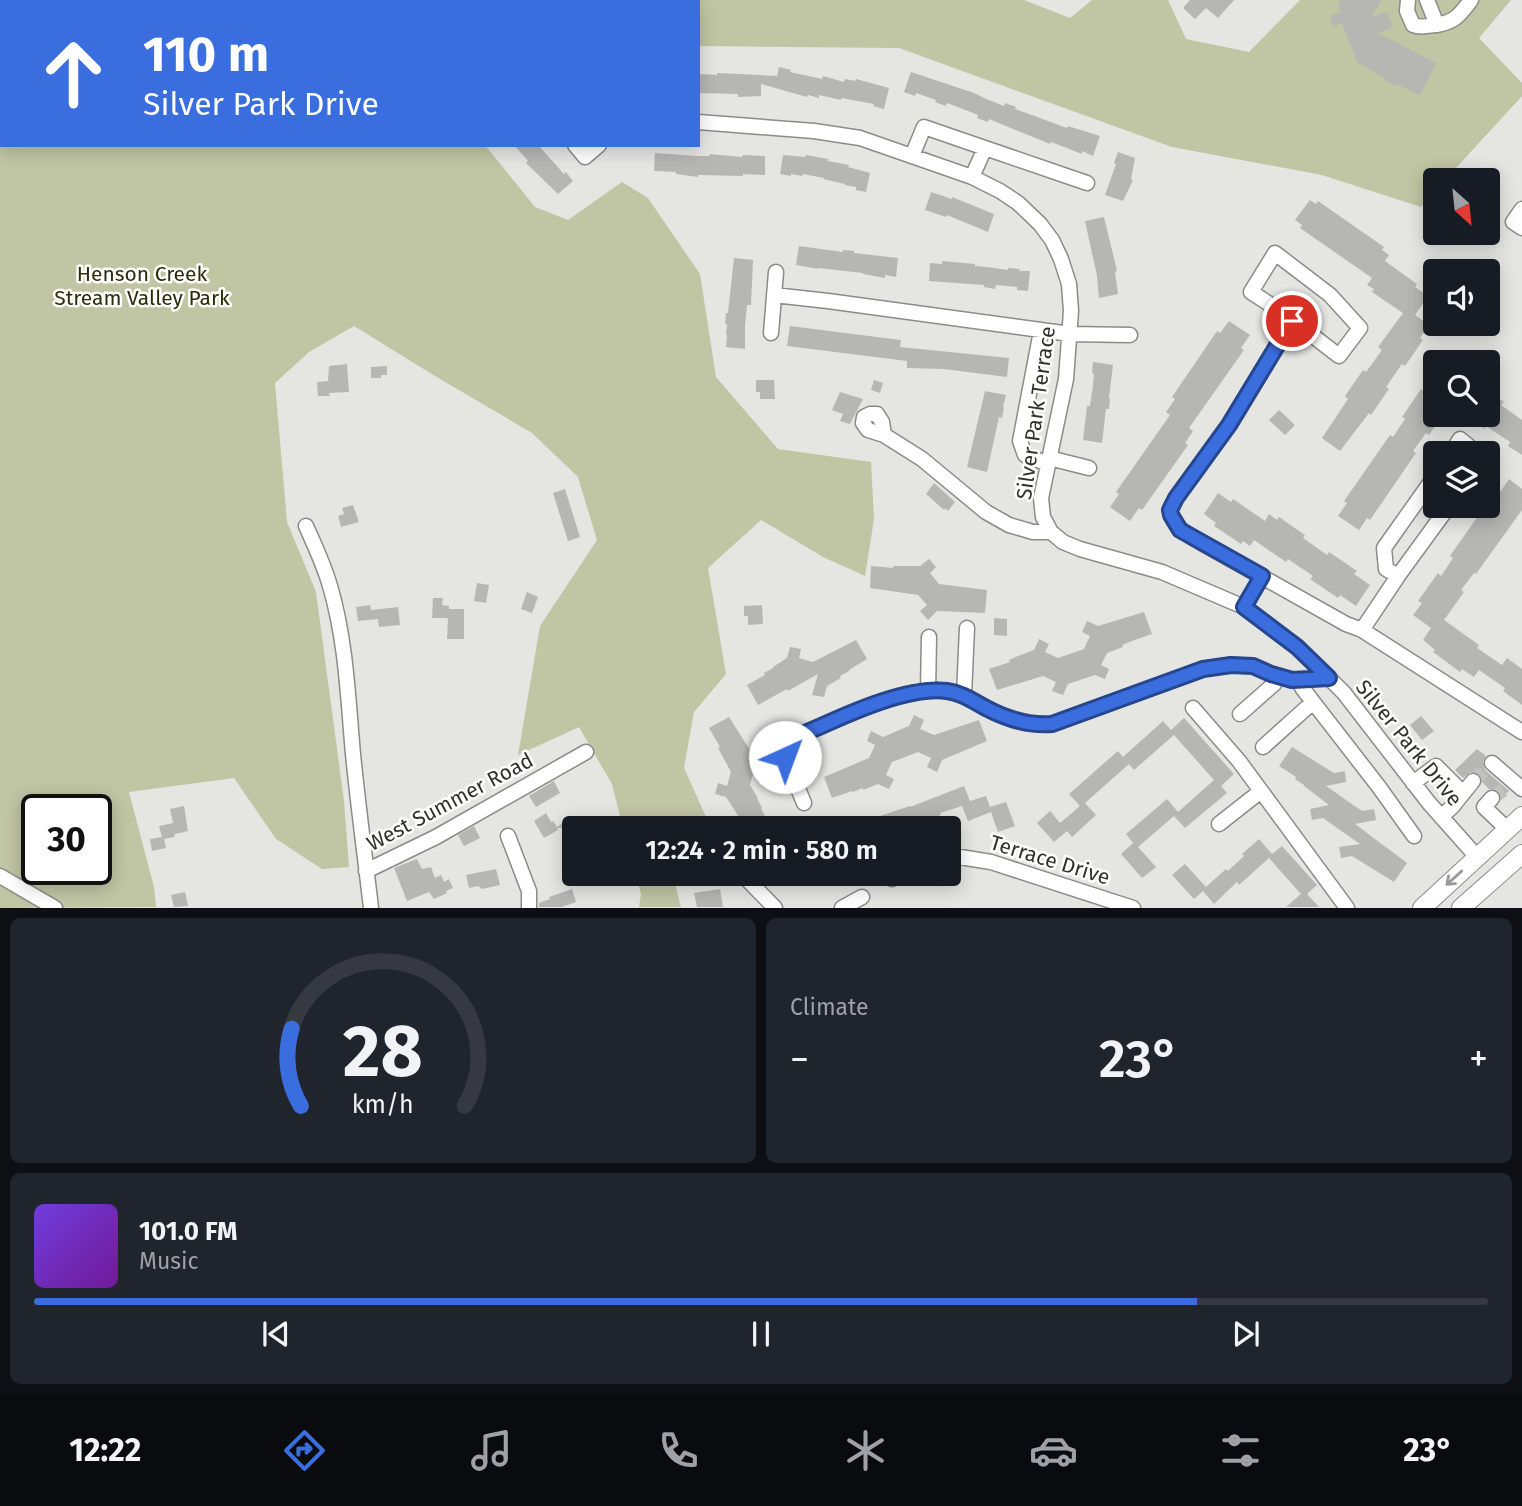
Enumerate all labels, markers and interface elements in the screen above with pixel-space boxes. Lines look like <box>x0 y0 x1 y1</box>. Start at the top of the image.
text: 110 m <box>143 25 269 84</box>
icon: ahead <box>28 28 119 119</box>
text: Silver Park Drive <box>143 85 379 123</box>
north arrow <box>1423 168 1500 245</box>
map controls <box>1423 168 1500 518</box>
button: sound <box>1423 259 1500 336</box>
park label: Henson Creek Stream Valley Park <box>54 261 230 311</box>
pin <box>1262 291 1322 351</box>
icon: arrive <box>1273 302 1311 340</box>
street label: Silver Park Terrace <box>1011 325 1061 501</box>
button: search <box>1423 350 1500 427</box>
button: layers <box>1423 441 1500 518</box>
street label: Silver Park Drive <box>1350 675 1468 811</box>
position arrow <box>748 720 822 794</box>
street label: West Summer Road <box>362 747 538 857</box>
speed limit sign: 30 <box>21 794 112 885</box>
street label: Terrace Drive <box>987 829 1113 891</box>
text: 12:24 · 2 min · 580 m <box>645 835 878 866</box>
one-way arrow <box>1446 870 1463 887</box>
text: Climate <box>790 993 869 1021</box>
text: 28 <box>343 1009 423 1096</box>
text: 23° <box>1099 1028 1179 1091</box>
text: − <box>790 1036 809 1082</box>
text: + <box>1469 1036 1488 1082</box>
text: km/h <box>352 1090 414 1120</box>
text: 101.0 FM <box>139 1216 237 1247</box>
text: Music <box>139 1247 199 1275</box>
icon: previous <box>257 1315 295 1353</box>
icon: pause <box>742 1315 780 1353</box>
icon: next <box>1227 1315 1265 1353</box>
icon: directions <box>280 1426 329 1475</box>
icon: music <box>467 1426 516 1475</box>
icon: phone <box>654 1426 703 1475</box>
icon: climate <box>841 1426 890 1475</box>
icon: car <box>1029 1426 1078 1475</box>
icon: filters <box>1216 1426 1265 1475</box>
text: 12:22 <box>69 1431 141 1469</box>
text: 23° <box>1403 1431 1453 1469</box>

